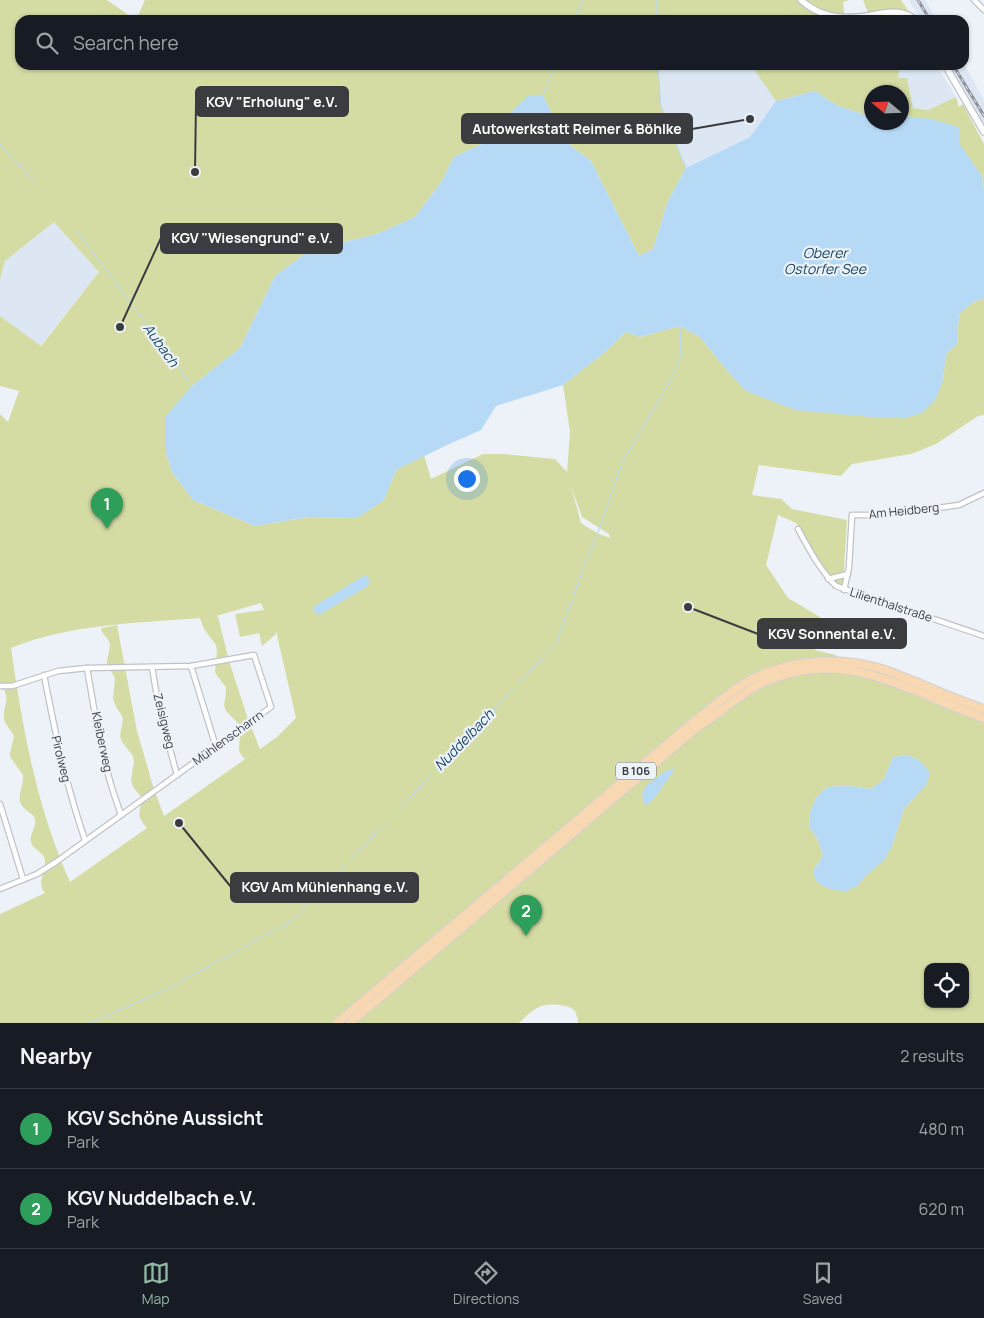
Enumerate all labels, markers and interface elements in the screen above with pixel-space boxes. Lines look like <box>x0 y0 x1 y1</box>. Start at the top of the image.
search box <box>15 15 969 70</box>
icon: search <box>33 29 61 57</box>
text: Search here <box>73 30 179 56</box>
north arrow <box>864 85 909 130</box>
callout: KGV "Erholung" e.V. <box>196 87 348 116</box>
text: KGV "Erholung" e.V. <box>206 92 338 111</box>
callout: Autowerkstatt Reimer & Böhlke <box>462 114 692 143</box>
text: Autowerkstatt Reimer & Böhlke <box>472 119 682 138</box>
callout: KGV "Wiesengrund" e.V. <box>161 224 342 253</box>
text: KGV "Wiesengrund" e.V. <box>171 228 333 247</box>
water label: Oberer Ostorfer See <box>784 243 867 278</box>
water label: Aubach <box>139 319 184 371</box>
your location <box>454 466 480 492</box>
pin: 1 <box>91 488 123 529</box>
street label: Am Heidberg <box>868 498 940 523</box>
street label: Lilienthalstraße <box>848 583 935 626</box>
callout: KGV Sonnental e.V. <box>758 619 906 648</box>
text: KGV Sonnental e.V. <box>768 624 896 643</box>
street label: Zeisigweg <box>149 691 180 750</box>
water label: Nuddelbach <box>430 704 498 774</box>
street label: Mühlenscharrn <box>189 706 267 769</box>
street label: Kleiberweg <box>88 710 117 774</box>
street label: Pirolweg <box>48 734 75 784</box>
road number: B 106 <box>616 762 656 779</box>
callout: KGV Am Mühlenhang e.V. <box>231 873 418 902</box>
text: KGV Am Mühlenhang e.V. <box>241 877 409 896</box>
pin: 2 <box>510 895 542 936</box>
map controls <box>924 963 969 1008</box>
button: locate <box>924 963 969 1008</box>
text: Nearby <box>20 1042 92 1070</box>
text: 2 results <box>900 1045 964 1067</box>
text: KGV Schöne Aussicht <box>67 1105 263 1131</box>
text: 1 <box>32 1118 40 1140</box>
text: 480 m <box>919 1118 964 1140</box>
text: Park <box>67 1131 99 1153</box>
text: KGV Nuddelbach e.V. <box>67 1185 257 1211</box>
text: 2 <box>31 1198 41 1220</box>
text: 620 m <box>918 1198 964 1220</box>
text: Park <box>67 1211 99 1233</box>
tab: Map <box>142 1259 170 1308</box>
tab: Directions <box>453 1259 519 1308</box>
tab: Saved <box>803 1259 842 1308</box>

